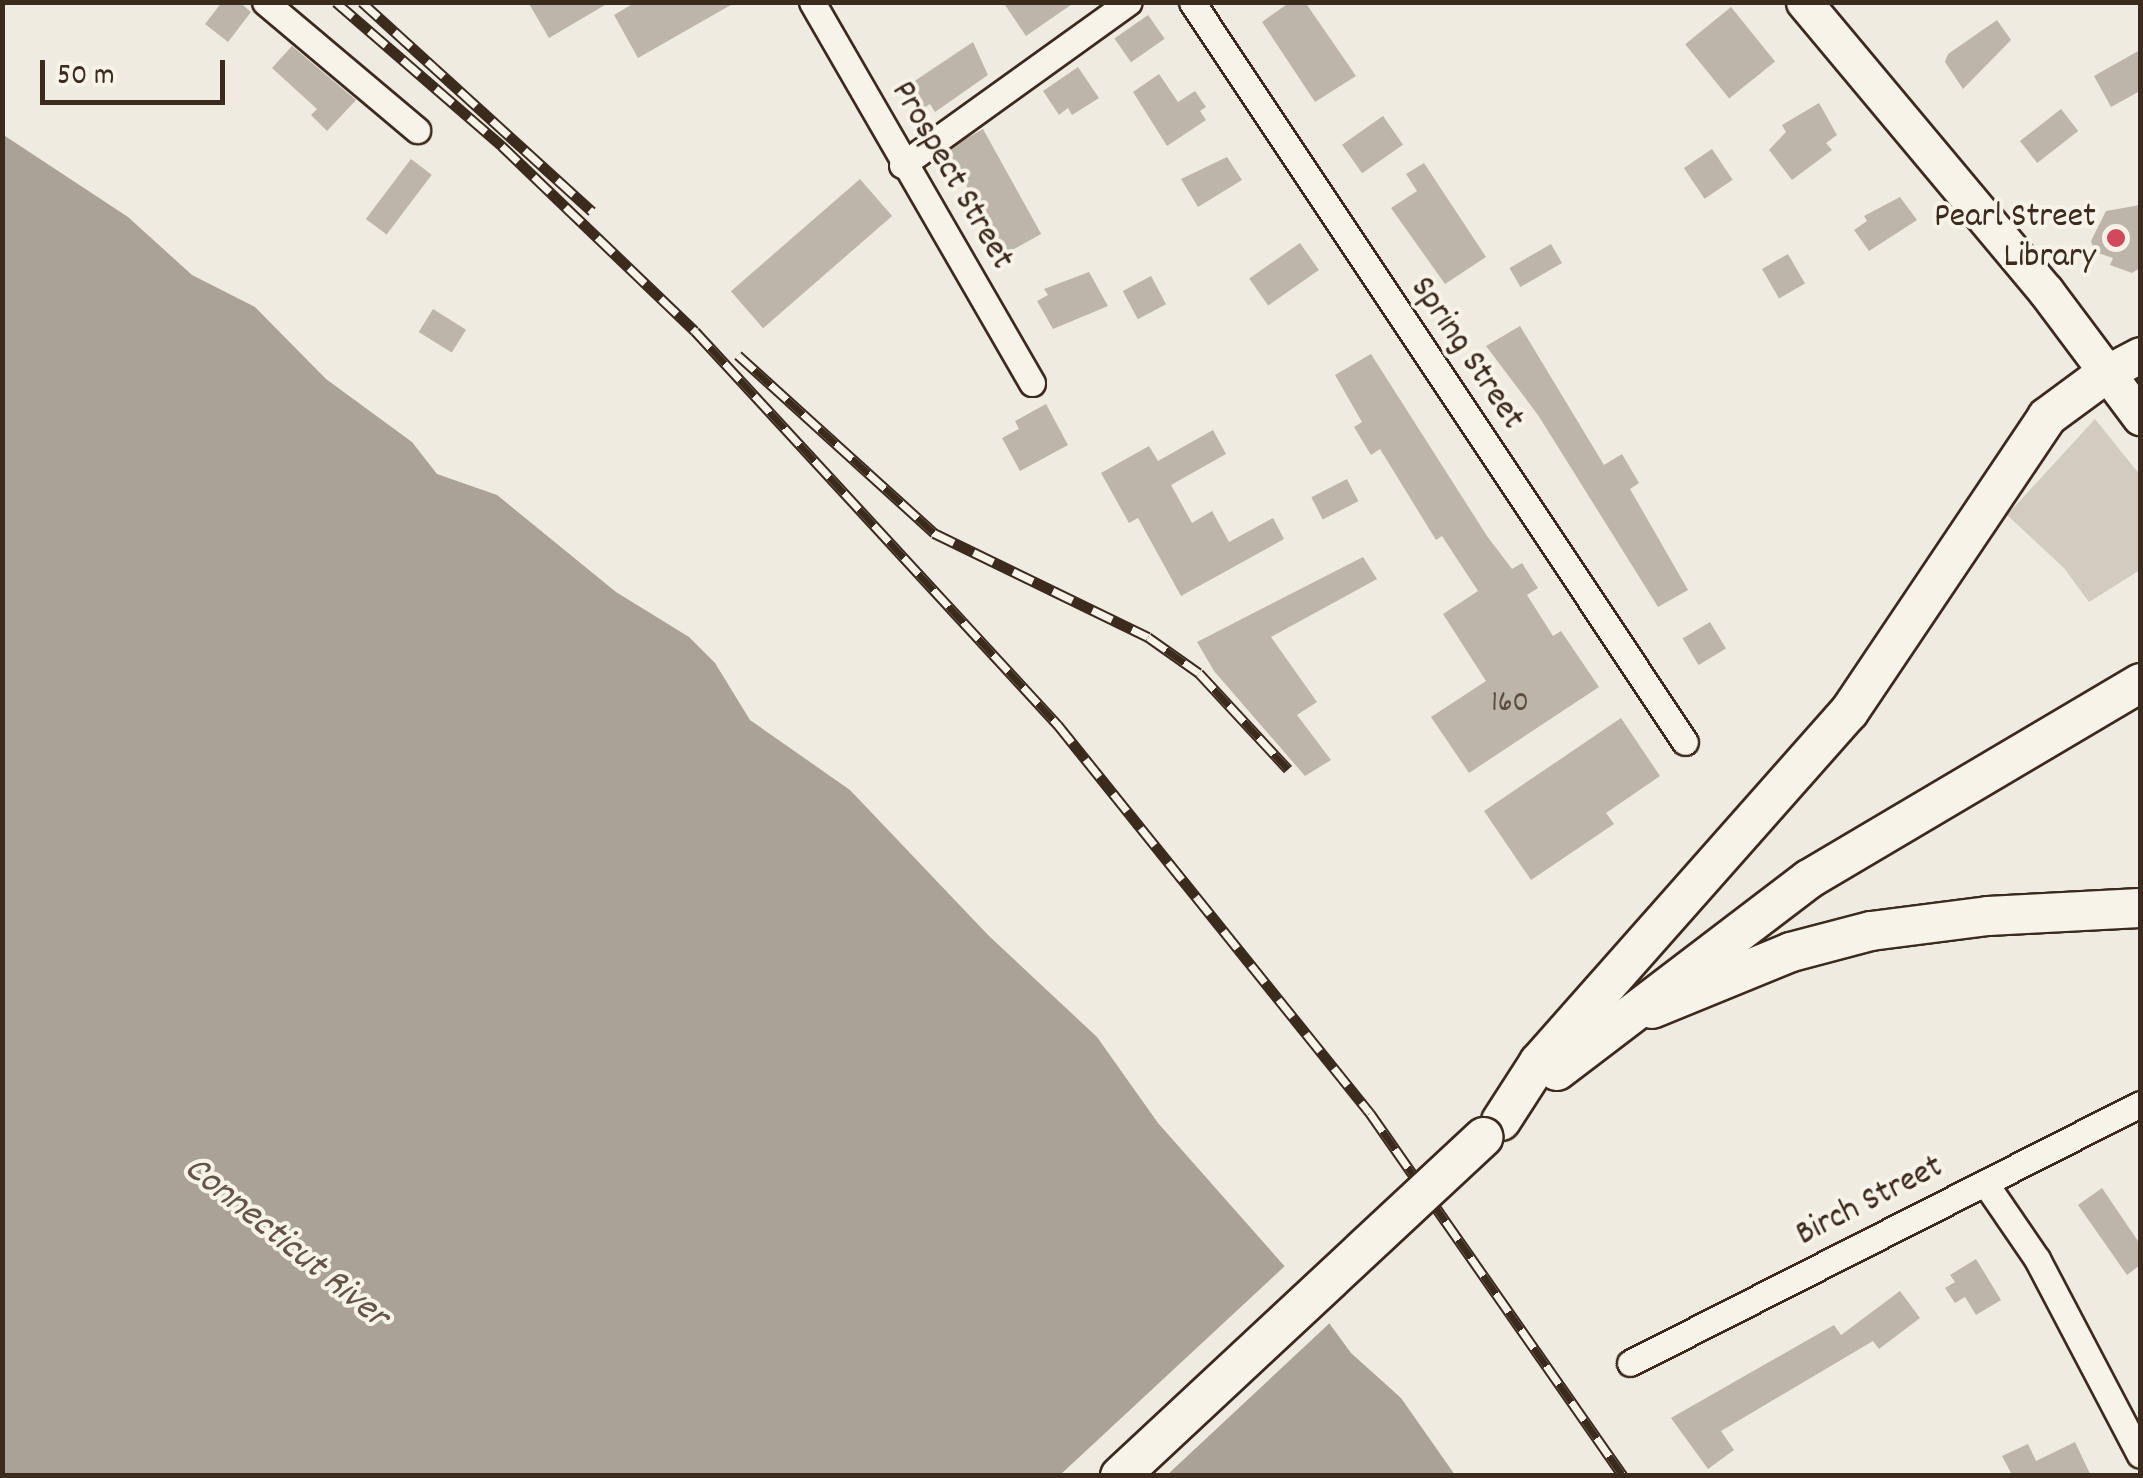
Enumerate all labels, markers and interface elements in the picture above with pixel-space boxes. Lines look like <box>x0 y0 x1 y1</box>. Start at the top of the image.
scale bar <box>45 40 230 102</box>
text: 50 m <box>57 56 115 99</box>
street label: Prospect Street <box>880 74 1022 278</box>
place label: Pearl Street Library <box>1934 197 2096 279</box>
marker: Pearl Street Library <box>2105 227 2127 249</box>
street label: Spring Street <box>1400 269 1532 439</box>
house number: 160 <box>1491 687 1529 723</box>
street label: Birch Street <box>1790 1147 1950 1257</box>
water label: Connecticut River <box>173 1148 397 1340</box>

